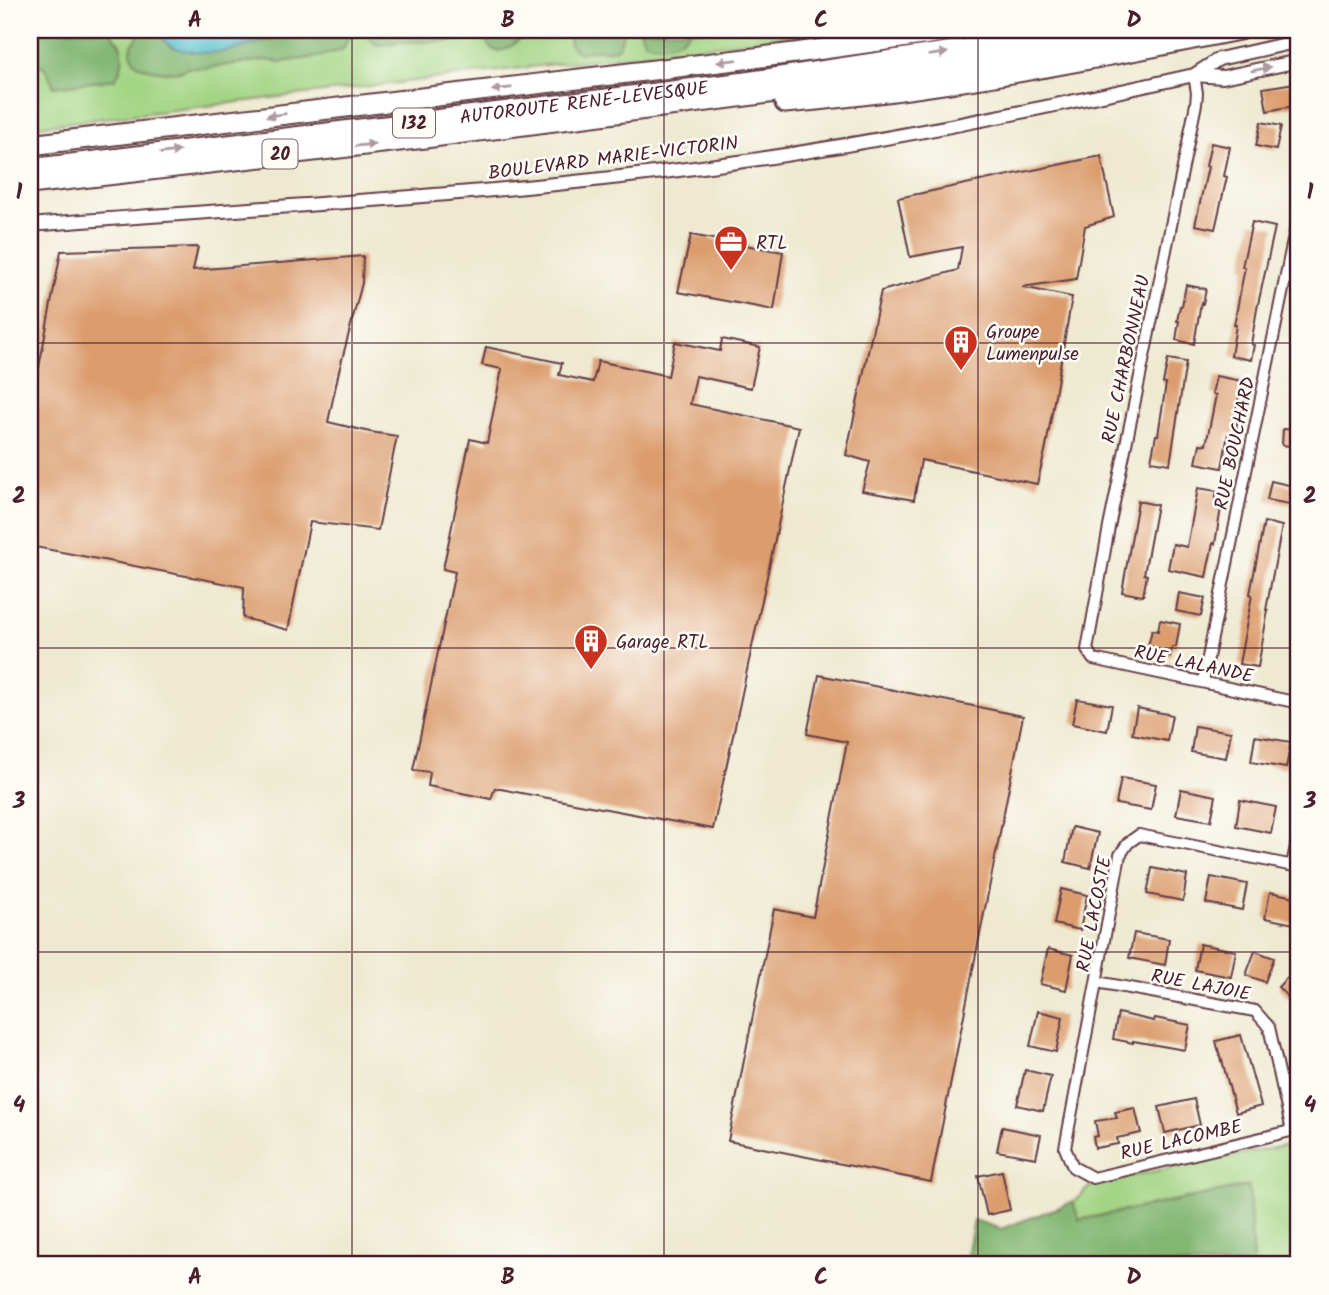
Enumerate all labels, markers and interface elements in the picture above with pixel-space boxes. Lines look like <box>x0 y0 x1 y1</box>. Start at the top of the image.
text: A <box>188 3 202 39</box>
text: B <box>501 3 515 39</box>
text: C <box>814 3 828 39</box>
text: D <box>1126 3 1142 39</box>
one-way arrow <box>927 49 949 60</box>
one-way arrow <box>716 56 738 67</box>
one-way arrow <box>1250 63 1272 74</box>
street label: AUTOROUTE RENÉ-LÉVESQUE <box>458 74 711 134</box>
one-way arrow <box>490 84 512 95</box>
road number: 132 <box>393 109 435 138</box>
one-way arrow <box>265 110 287 121</box>
street label: BOULEVARD MARIE-VICTORIN <box>487 129 740 189</box>
one-way arrow <box>354 139 376 150</box>
road number: 20 <box>262 140 298 168</box>
one-way arrow <box>160 146 182 157</box>
text: 1 <box>16 175 23 211</box>
text: 1 <box>1307 175 1314 211</box>
office icon: RTL <box>712 223 750 272</box>
place label: RTL <box>756 229 788 259</box>
street label: RUE CHARBONNEAU <box>1094 272 1159 446</box>
place label: Groupe Lumenpulse <box>986 318 1079 370</box>
building icon: Groupe Lumenpulse <box>942 323 980 372</box>
street label: RUE BOUCHARD <box>1207 374 1265 513</box>
text: 2 <box>12 479 26 515</box>
text: 2 <box>1303 479 1317 515</box>
building icon: Garage RTL <box>572 622 610 671</box>
place label: Garage RTL <box>616 628 709 658</box>
street label: RUE LALANDE <box>1131 638 1257 692</box>
text: 3 <box>12 784 26 820</box>
text: 3 <box>1303 784 1317 820</box>
street label: RUE LACOSTE <box>1069 853 1121 975</box>
street label: RUE LAJOIE <box>1148 962 1254 1010</box>
text: 4 <box>13 1088 26 1124</box>
text: 4 <box>1304 1088 1317 1124</box>
street label: RUE LACOMBE <box>1117 1112 1246 1170</box>
text: A <box>188 1260 202 1295</box>
text: B <box>501 1260 515 1295</box>
text: C <box>814 1260 828 1295</box>
text: D <box>1126 1260 1142 1295</box>

